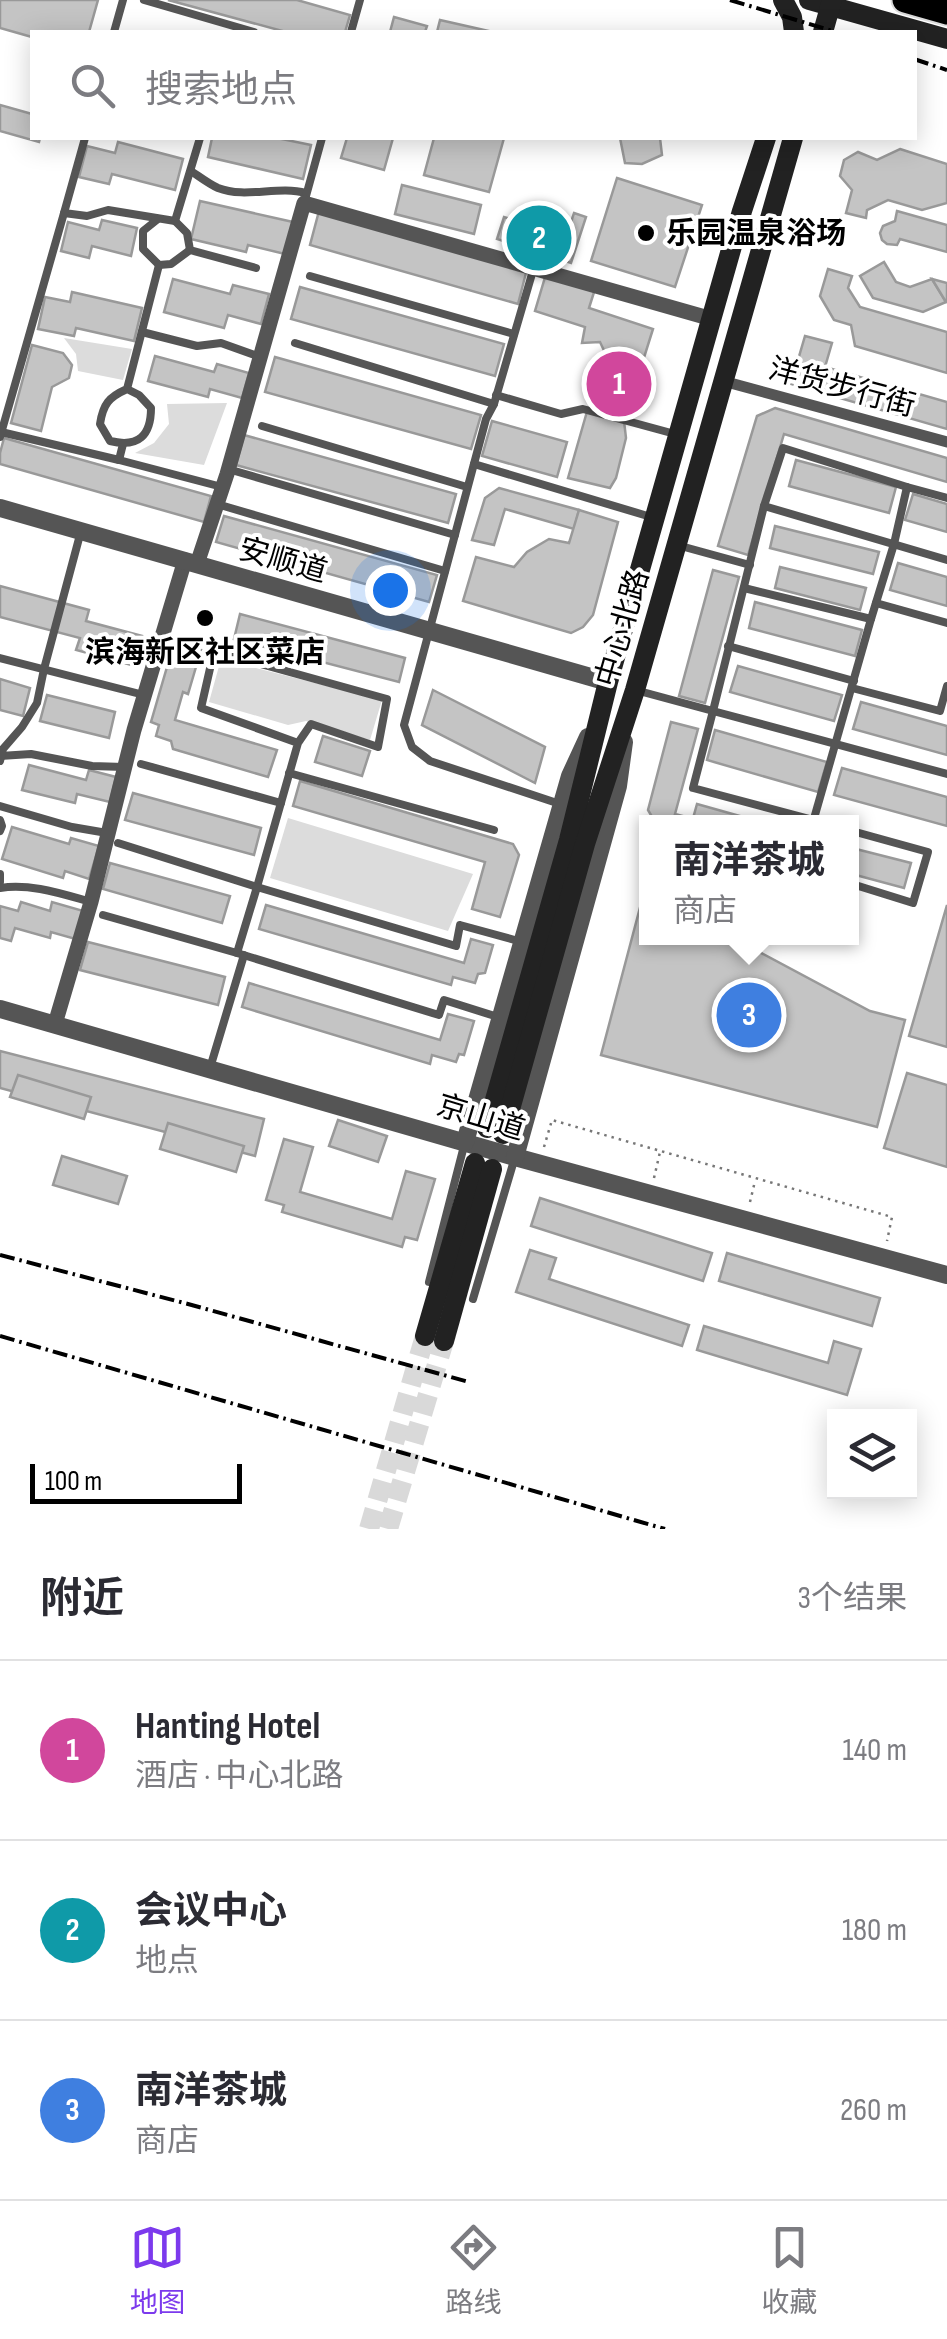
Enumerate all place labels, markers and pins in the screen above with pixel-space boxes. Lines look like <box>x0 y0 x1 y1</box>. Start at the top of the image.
pin: 2 <box>506 200 572 276</box>
place label: 乐园温泉浴场 <box>666 216 846 252</box>
marker: 乐园温泉浴场 <box>635 222 657 244</box>
pin: 1 <box>586 346 652 422</box>
marker: 滨海新区社区菜店 <box>194 607 216 629</box>
place label: 滨海新区社区菜店 <box>85 635 325 671</box>
pin: 3 <box>716 978 782 1052</box>

